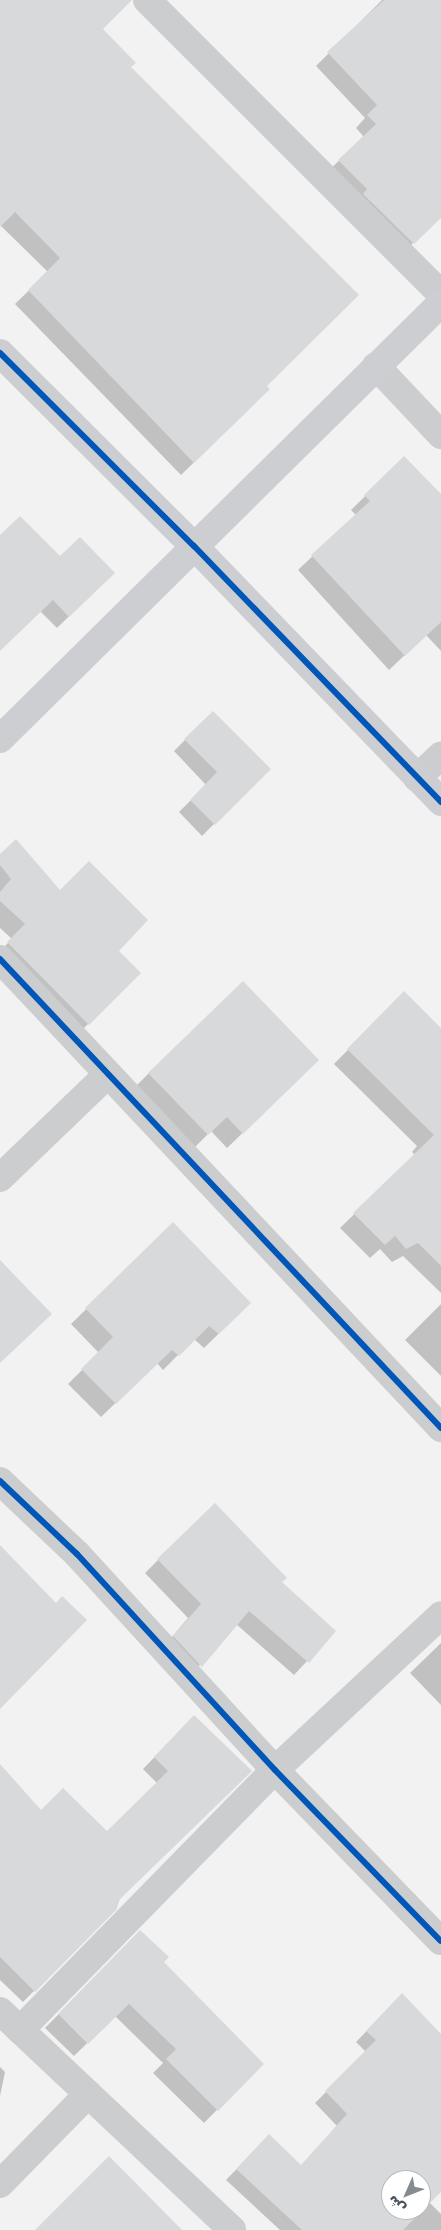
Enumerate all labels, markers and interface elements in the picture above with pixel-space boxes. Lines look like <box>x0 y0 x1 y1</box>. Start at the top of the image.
north arrow <box>381 2170 431 2220</box>
text: ش <box>383 2192 408 2217</box>

